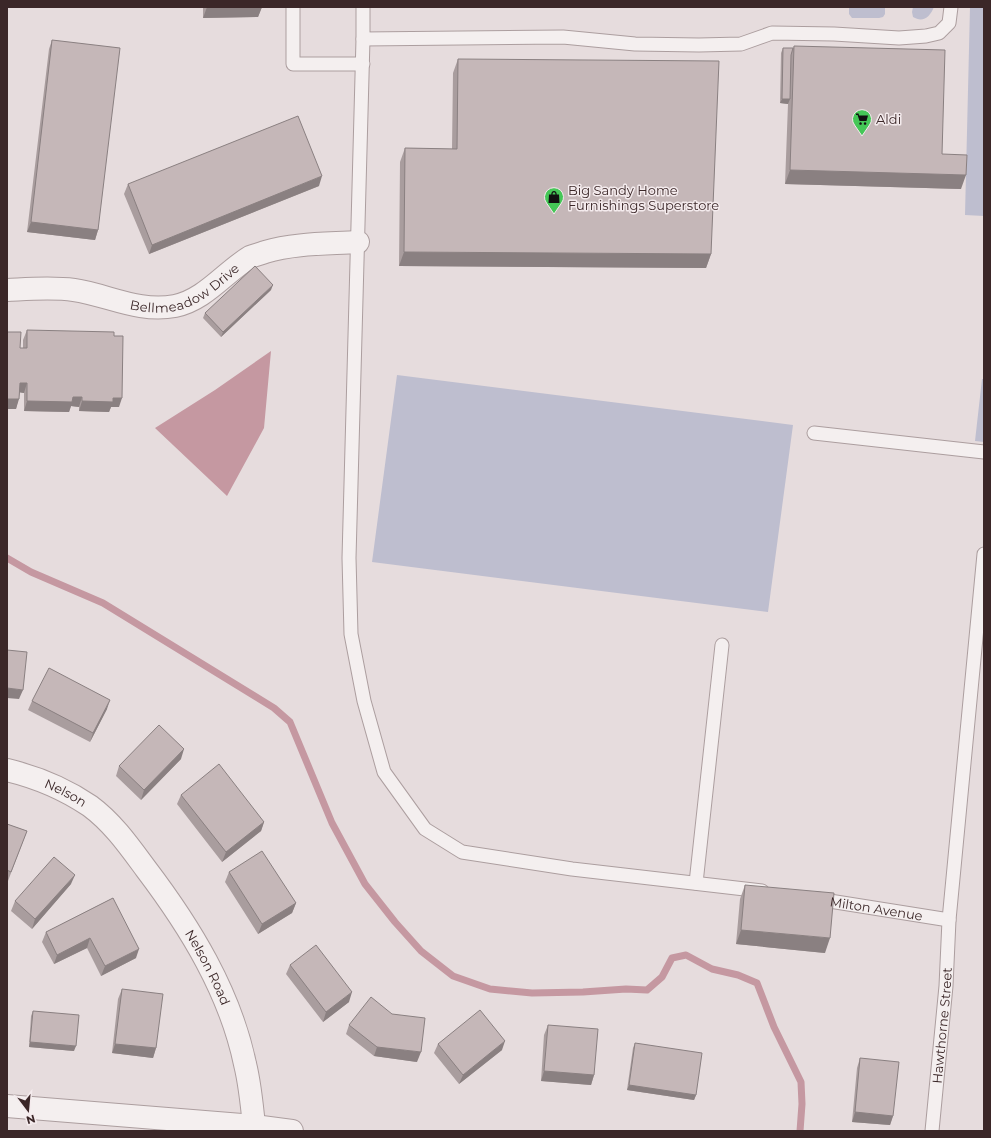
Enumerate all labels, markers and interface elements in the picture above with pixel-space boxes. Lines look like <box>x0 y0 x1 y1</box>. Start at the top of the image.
supermarket icon: Aldi <box>851 108 873 136</box>
place label: Aldi <box>876 111 901 127</box>
place label: Big Sandy Home Furnishings Superstore <box>568 182 719 213</box>
shop icon: Big Sandy Home Furnishings Superstore <box>543 186 565 214</box>
street label: Bellmeadow Drive <box>129 260 242 316</box>
street label: Nelson <box>42 775 90 810</box>
street label: Milton Avenue <box>829 893 924 924</box>
street label: Nelson Road <box>182 927 234 1007</box>
street label: Hawthorne Street <box>929 967 955 1084</box>
north arrow <box>8 1090 48 1130</box>
text: N <box>25 1112 37 1128</box>

